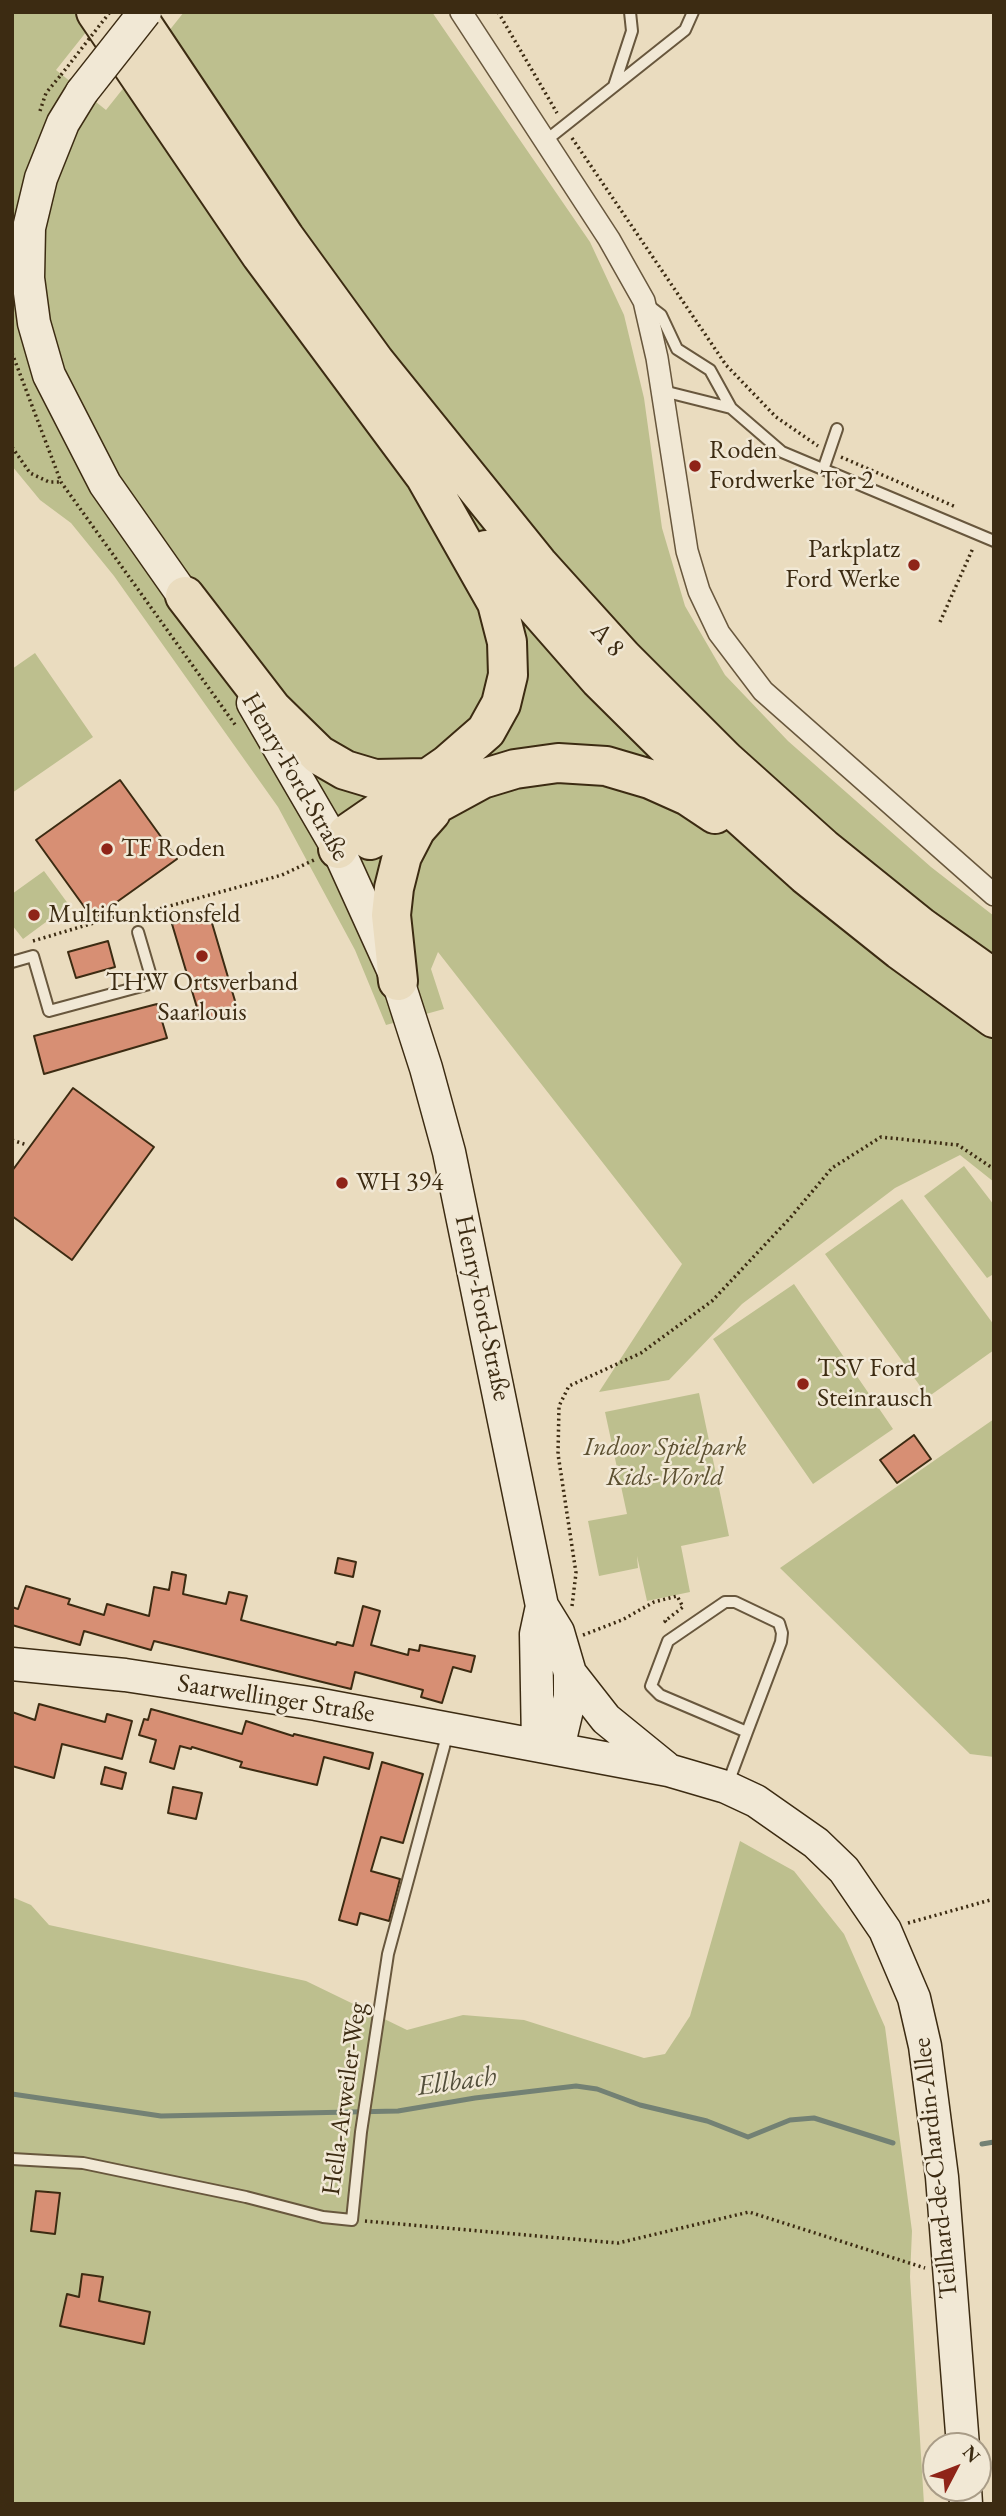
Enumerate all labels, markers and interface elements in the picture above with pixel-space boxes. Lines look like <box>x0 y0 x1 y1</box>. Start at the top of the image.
place label: Roden Fordwerke Tor 2 <box>709 435 874 496</box>
marker: Roden Fordwerke Tor 2 <box>687 458 703 474</box>
place label: Parkplatz Ford Werke <box>785 534 900 596</box>
marker: Parkplatz Ford Werke <box>906 557 922 573</box>
street label: A 8 <box>583 616 631 664</box>
street label: Henry-Ford-Straße <box>234 687 356 867</box>
place label: TF Roden <box>121 833 225 865</box>
marker: TF Roden <box>99 841 115 857</box>
place label: Multifunktionsfeld <box>48 899 240 931</box>
marker: Multifunktionsfeld <box>26 907 42 923</box>
marker: THW Ortsverband Saarlouis <box>194 948 210 964</box>
place label: THW Ortsverband Saarlouis <box>106 967 298 1028</box>
place label: WH 394 <box>356 1167 444 1199</box>
marker: WH 394 <box>334 1175 350 1191</box>
street label: Henry-Ford-Straße <box>447 1212 517 1404</box>
place label: TSV Ford Steinrausch <box>817 1353 933 1414</box>
marker: TSV Ford Steinrausch <box>795 1376 811 1392</box>
park label: Indoor Spielpark Kids-World <box>583 1432 747 1494</box>
street label: Saarwellinger Straße <box>175 1668 377 1730</box>
street label: Hella-Arweiler-Weg <box>316 2000 374 2198</box>
street label: Teilhard-de-Chardin-Allee <box>907 2036 965 2300</box>
water label: Ellbach <box>415 2060 499 2104</box>
north arrow <box>922 2432 992 2502</box>
text: N <box>957 2440 986 2468</box>

